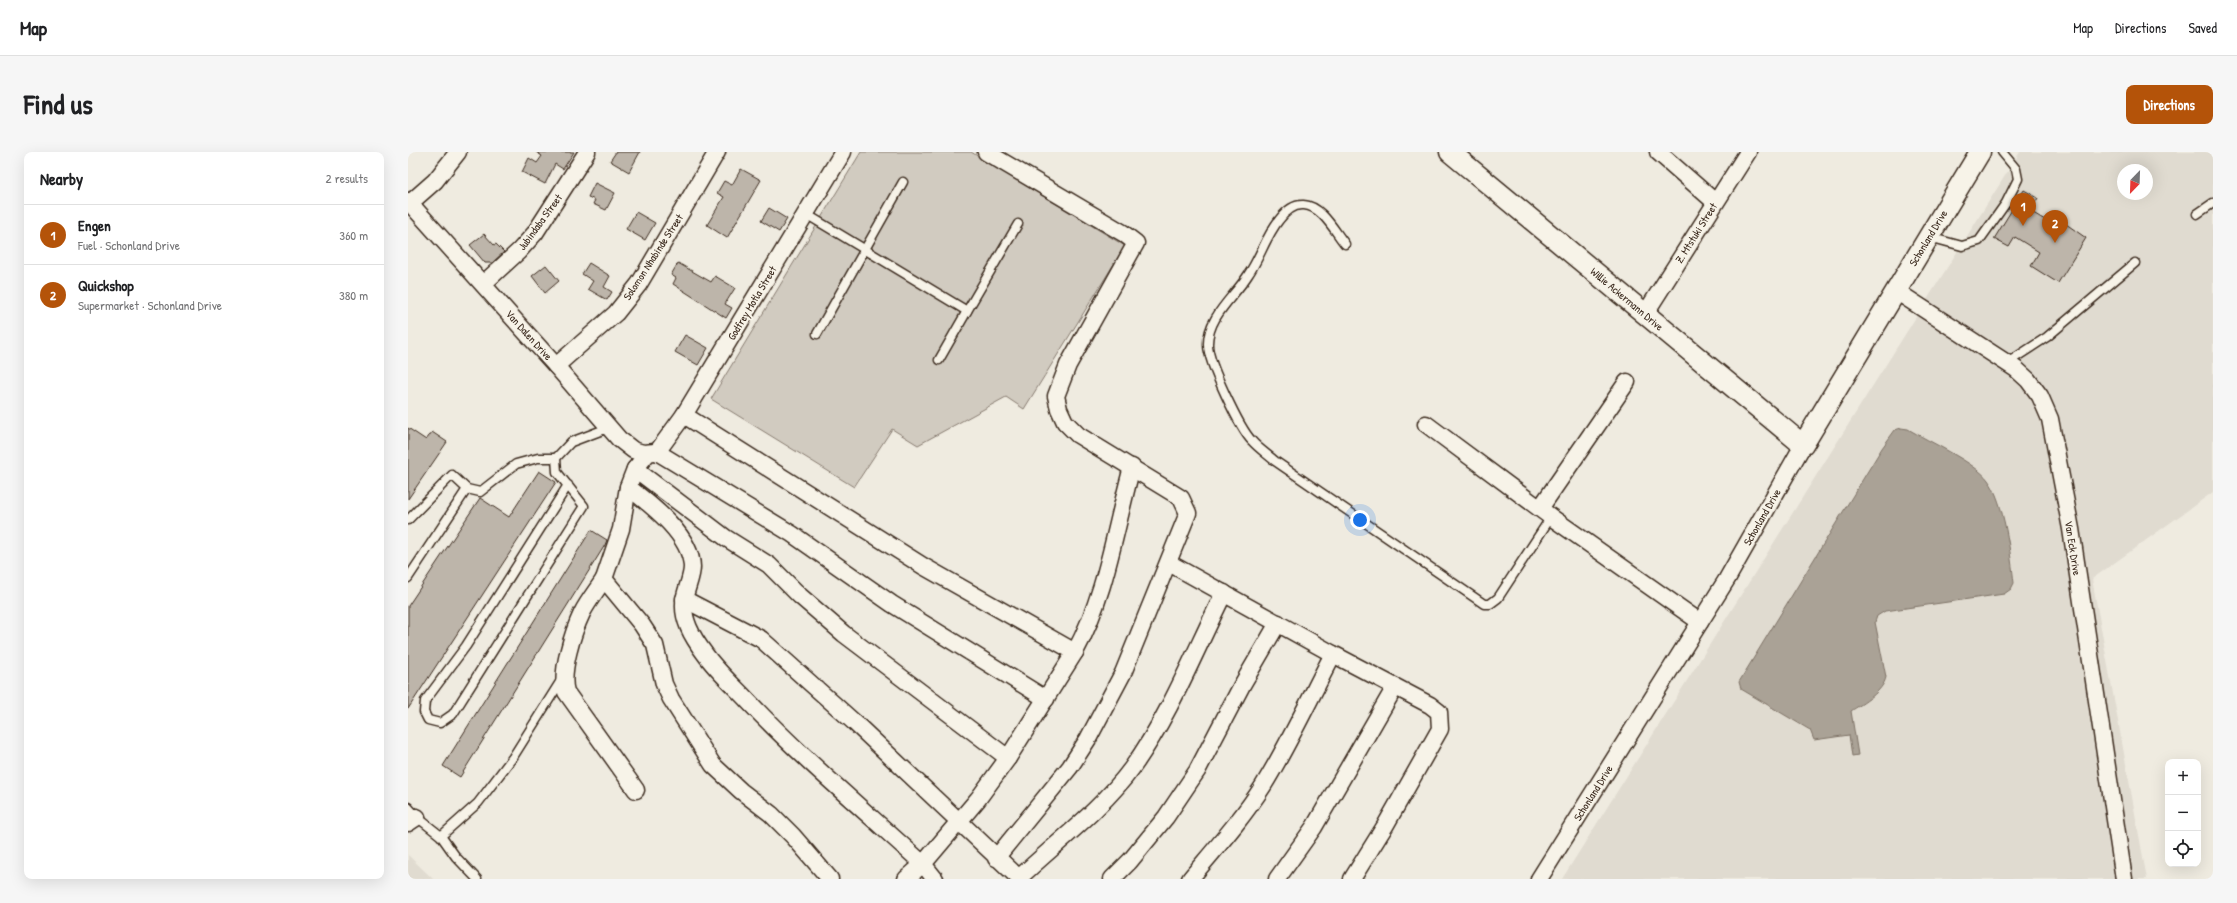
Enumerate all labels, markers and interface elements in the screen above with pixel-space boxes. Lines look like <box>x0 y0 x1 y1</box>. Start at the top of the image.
text: Map <box>20 15 47 41</box>
text: Map <box>2073 18 2093 37</box>
text: Directions <box>2115 18 2166 37</box>
text: Saved <box>2188 18 2217 37</box>
text: Find us <box>24 85 93 123</box>
button: Directions <box>2126 85 2213 124</box>
north arrow <box>2117 164 2153 200</box>
text: Nearby <box>40 167 83 190</box>
text: 2 results <box>326 169 368 187</box>
street label: Jubindaba Street <box>515 191 565 253</box>
pin: 1 <box>2010 193 2036 226</box>
street label: Z. Mtstuki Street <box>1672 200 1720 266</box>
street label: Schonland Drive <box>1906 207 1951 269</box>
pin: 2 <box>2042 210 2068 243</box>
street label: Solomon Nhabinde Street <box>620 211 686 303</box>
text: Engen <box>78 215 111 236</box>
text: 1 <box>51 226 55 244</box>
text: 360 m <box>339 226 368 244</box>
text: Fuel · Schonland Drive <box>78 236 180 254</box>
street label: Godfrey Motla Street <box>724 263 780 343</box>
street label: Willie Ackermann Drive <box>1588 264 1667 334</box>
text: Quickshop <box>78 275 134 296</box>
text: 2 <box>50 286 56 304</box>
text: 380 m <box>339 286 368 304</box>
text: Supermarket · Schonland Drive <box>78 296 222 314</box>
street label: Van Dalen Drive <box>503 307 556 364</box>
street label: Schonland Drive <box>1740 486 1784 548</box>
your location <box>1350 510 1370 530</box>
street label: Van Eck Drive <box>2062 520 2084 577</box>
map controls <box>2165 759 2201 867</box>
button: + <box>2165 759 2201 795</box>
street label: Schonland Drive <box>1570 762 1616 823</box>
button: − <box>2165 795 2201 831</box>
button: locate <box>2165 831 2201 867</box>

